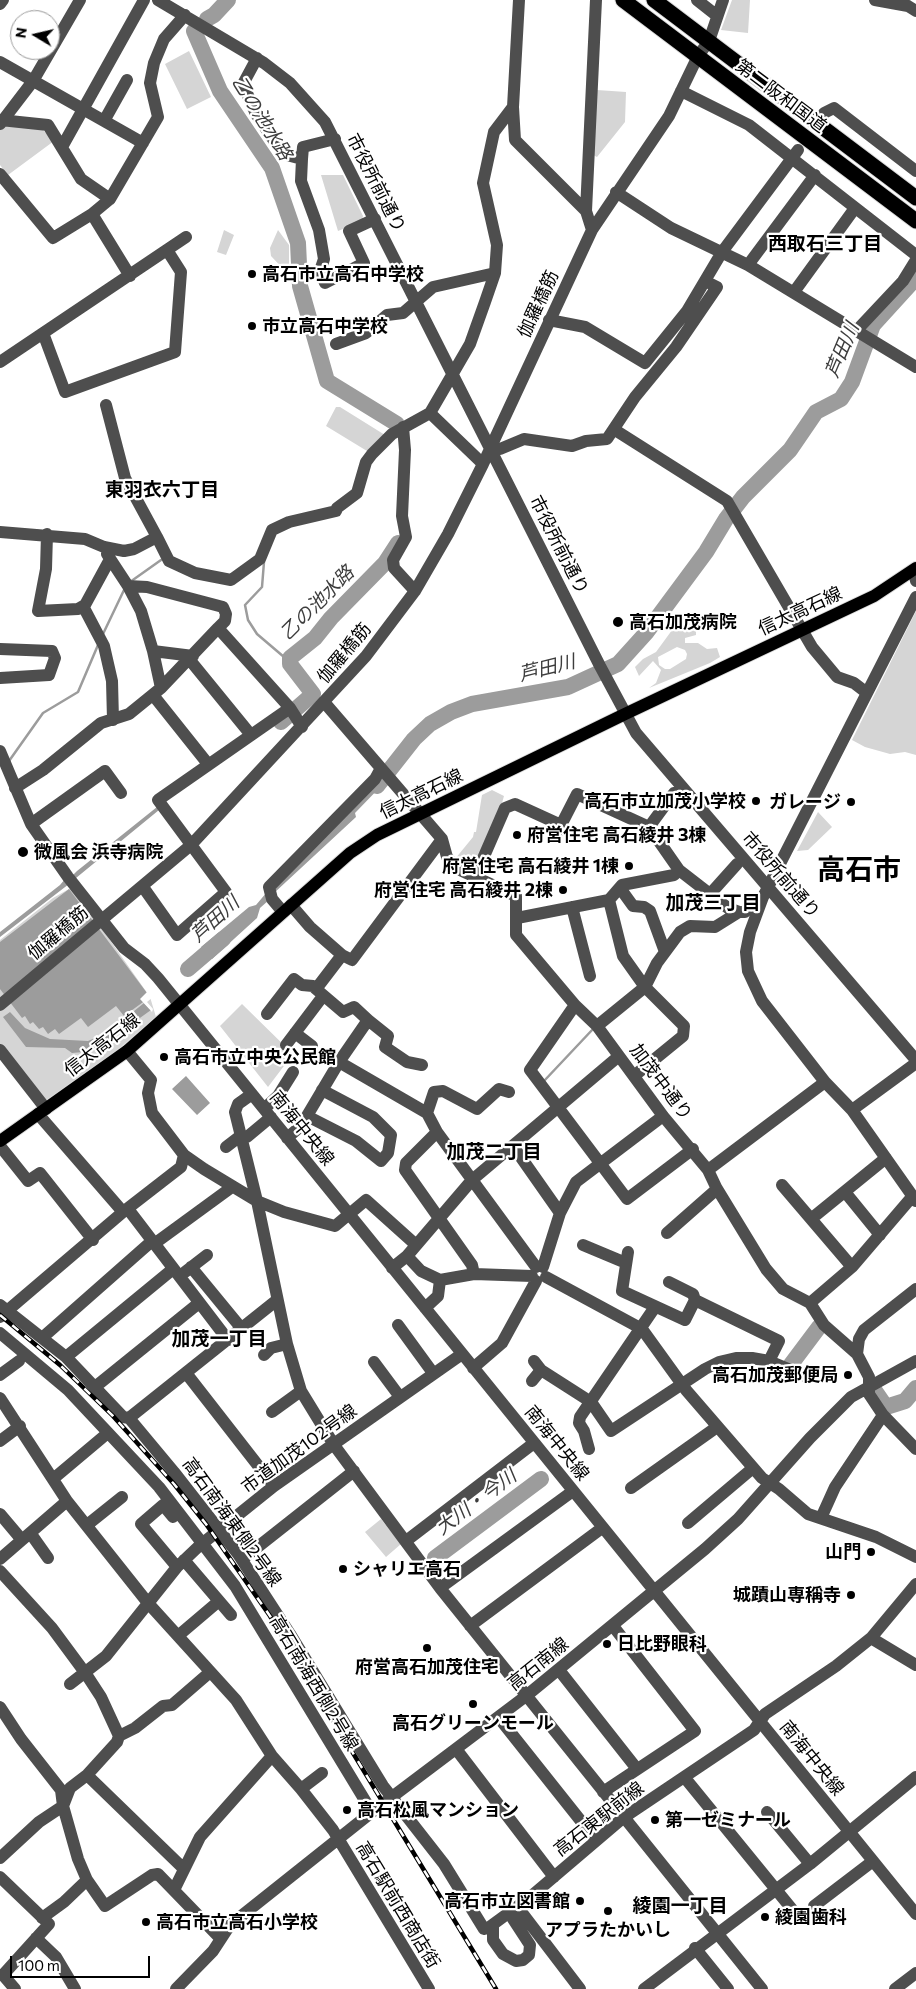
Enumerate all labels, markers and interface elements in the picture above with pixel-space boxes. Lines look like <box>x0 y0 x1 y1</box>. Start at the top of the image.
north arrow <box>10 10 60 60</box>
text: N <box>11 26 30 39</box>
street label: 第二阪和国道 <box>731 55 831 137</box>
water label: 乙の池水路 <box>227 72 297 164</box>
street label: 市役所前通り <box>342 130 410 236</box>
district label: 西取石三丁目 <box>768 233 882 255</box>
place label: 高石市立高石中学校 <box>262 263 424 285</box>
street label: 伽羅橋筋 <box>513 267 563 341</box>
marker: 高石市立高石中学校 <box>246 268 258 280</box>
place label: 市立高石中学校 <box>262 315 388 337</box>
water label: 芦田川 <box>820 319 864 381</box>
marker: 市立高石中学校 <box>246 320 258 332</box>
district label: 東羽衣六丁目 <box>105 479 219 501</box>
street label: 市役所前通り <box>525 492 593 598</box>
water label: 乙の池水路 <box>275 561 359 645</box>
street label: 信太高石線 <box>755 582 845 640</box>
place label: 高石加茂病院 <box>629 611 737 633</box>
marker: 高石加茂病院 <box>611 615 625 629</box>
street label: 伽羅橋筋 <box>313 618 375 688</box>
water label: 芦田川 <box>517 650 577 686</box>
street label: 信太高石線 <box>376 765 466 823</box>
place label: 高石市立加茂小学校 <box>584 790 746 812</box>
place label: ガレージ <box>769 791 841 813</box>
marker: 高石市立加茂小学校 <box>750 795 762 807</box>
marker: ガレージ <box>845 796 857 808</box>
place label: 府営住宅 高石綾井 3棟 <box>527 824 706 846</box>
street label: 市役所前通り <box>737 827 825 923</box>
marker: 府営住宅 高石綾井 3棟 <box>511 829 523 841</box>
place label: 微風会 浜寺病院 <box>34 841 163 863</box>
marker: 微風会 浜寺病院 <box>16 845 30 859</box>
district label: 高石市 <box>817 853 901 887</box>
place label: 府営住宅 高石綾井 1棟 <box>442 855 619 877</box>
marker: 府営住宅 高石綾井 1棟 <box>623 860 635 872</box>
place label: 府営住宅 高石綾井 2棟 <box>374 879 553 901</box>
marker: 府営住宅 高石綾井 2棟 <box>557 884 569 896</box>
water label: 芦田川 <box>186 891 244 947</box>
district label: 加茂三丁目 <box>666 892 760 914</box>
street label: 伽羅橋筋 <box>23 902 93 964</box>
street label: 信太高石線 <box>60 1009 144 1081</box>
street label: 加茂中通り <box>625 1040 697 1124</box>
place label: 高石市立中央公民館 <box>174 1046 336 1068</box>
marker: 高石市立中央公民館 <box>158 1051 170 1063</box>
street label: 南海中央線 <box>265 1086 339 1170</box>
district label: 加茂二丁目 <box>447 1141 541 1163</box>
district label: 加茂一丁目 <box>172 1328 266 1350</box>
place label: 高石加茂郵便局 <box>712 1364 838 1386</box>
marker: 高石加茂郵便局 <box>842 1369 854 1381</box>
street label: 市道加茂102号線 <box>237 1400 361 1498</box>
street label: 南海中央線 <box>520 1401 594 1485</box>
street label: 高石南海東側2号線 <box>178 1453 286 1591</box>
water label: 大川・今川 <box>431 1464 521 1540</box>
place label: 山門 <box>825 1541 861 1563</box>
marker: 山門 <box>865 1546 877 1558</box>
place label: シャリエ高石 <box>353 1558 461 1580</box>
marker: シャリエ高石 <box>337 1563 349 1575</box>
place label: 城蹟山専稱寺 <box>733 1584 841 1606</box>
marker: 城蹟山専稱寺 <box>845 1589 857 1601</box>
street label: 高石南海西側2号線 <box>265 1611 363 1755</box>
street label: 高石南線 <box>503 1633 573 1695</box>
place label: 日比野眼科 <box>617 1633 707 1655</box>
marker: 日比野眼科 <box>601 1638 613 1650</box>
marker: 府営高石加茂住宅 <box>421 1642 433 1654</box>
place label: 府営高石加茂住宅 <box>355 1656 499 1678</box>
marker: 高石グリーンモール <box>467 1698 479 1710</box>
place label: 高石グリーンモール <box>392 1712 554 1734</box>
street label: 南海中央線 <box>775 1716 849 1800</box>
street label: 高石東駅前線 <box>550 1777 648 1861</box>
place label: 高石松風マンション <box>357 1799 519 1821</box>
marker: 高石松風マンション <box>341 1804 353 1816</box>
place label: 第一ゼミナール <box>665 1809 791 1831</box>
marker: 第一ゼミナール <box>649 1814 661 1826</box>
street label: 高石駅前西商店街 <box>352 1838 444 1972</box>
place label: 高石市立図書館 <box>444 1890 570 1912</box>
marker: 高石市立図書館 <box>574 1895 586 1907</box>
district label: 綾園一丁目 <box>633 1895 727 1917</box>
marker: アプラたかいし <box>602 1905 614 1917</box>
place label: 綾園歯科 <box>775 1906 847 1928</box>
place label: 高石市立高石小学校 <box>156 1911 318 1933</box>
marker: 綾園歯科 <box>759 1911 771 1923</box>
marker: 高石市立高石小学校 <box>140 1916 152 1928</box>
place label: アプラたかいし <box>545 1919 671 1941</box>
scale bar <box>12 1946 152 1978</box>
text: 100 m <box>18 1956 60 1974</box>

